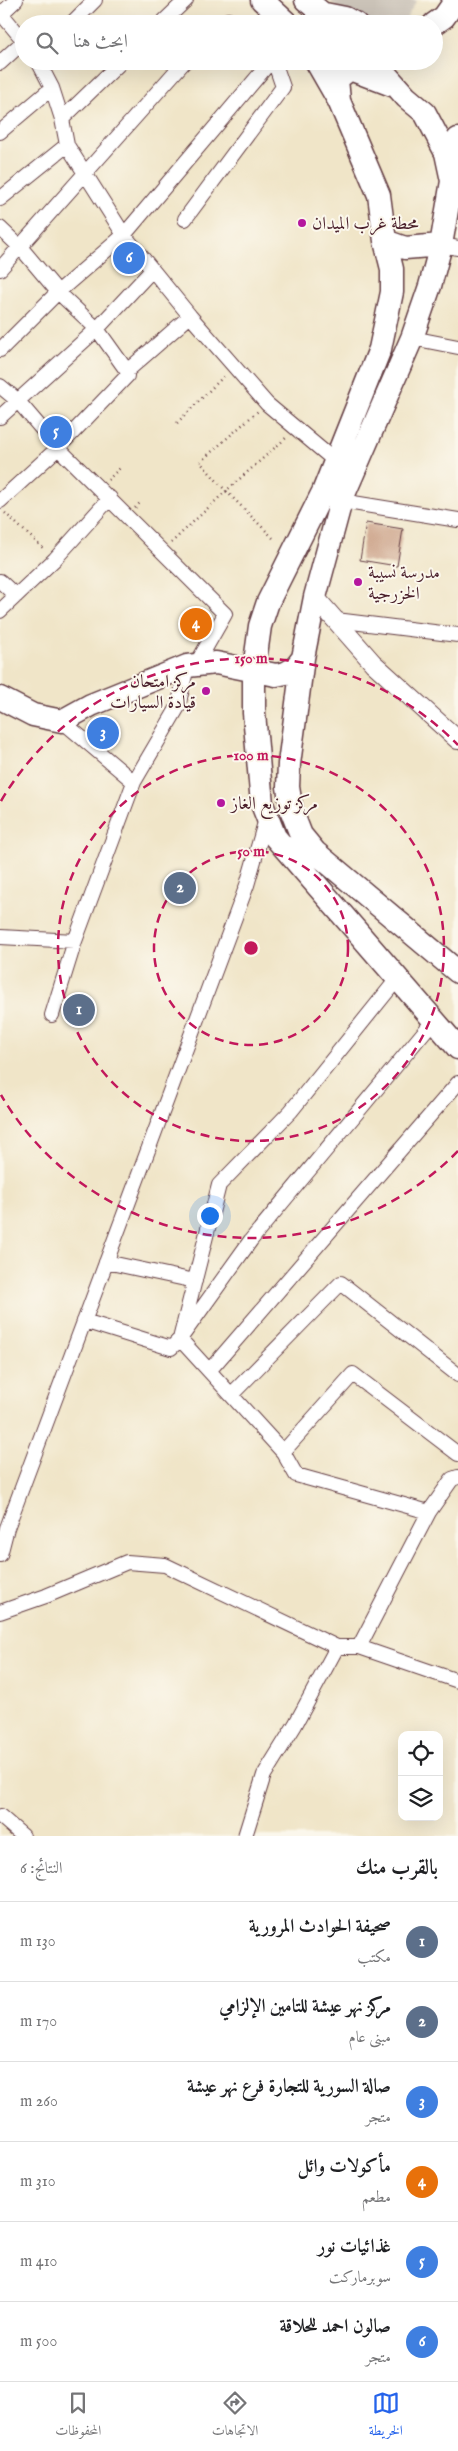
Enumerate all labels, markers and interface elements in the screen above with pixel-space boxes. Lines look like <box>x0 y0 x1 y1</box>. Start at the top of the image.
search box <box>15 15 443 70</box>
icon: search <box>33 29 61 57</box>
text: ابحث هنا <box>73 30 128 54</box>
place label: محطة غرب الميدان <box>312 213 419 236</box>
marker: محطة غرب الميدان <box>296 217 308 229</box>
pin: 6 <box>113 239 145 277</box>
pin: 5 <box>40 413 72 451</box>
place label: مدرسة نسيبة الخزرجية <box>368 562 440 606</box>
marker: مدرسة نسيبة الخزرجية <box>352 576 364 588</box>
pin: 4 <box>180 605 212 643</box>
text: 150 m <box>234 649 268 668</box>
place label: مركز امتحان قيادة السيارات <box>110 671 196 715</box>
marker: مركز امتحان قيادة السيارات <box>200 685 212 697</box>
pin: 3 <box>87 714 119 752</box>
text: 100 m <box>233 746 269 765</box>
place label: مركز توزيع الغاز <box>229 793 318 819</box>
marker: مركز توزيع الغاز <box>215 797 227 809</box>
text: 50 m <box>237 842 265 861</box>
pin: 2 <box>164 869 196 907</box>
centre of rings <box>242 939 260 957</box>
pin: 1 <box>63 991 95 1029</box>
your location <box>197 1203 223 1229</box>
map controls <box>398 1731 443 1821</box>
button: locate <box>398 1731 443 1776</box>
button: layers <box>398 1776 443 1821</box>
text: بالقرب منك <box>356 1855 438 1882</box>
text: النتائج: 6 <box>20 1859 63 1879</box>
text: صحيفة الحوادث المرورية <box>249 1915 391 1939</box>
text: 130 m <box>20 1932 56 1952</box>
text: 1 <box>419 1932 425 1952</box>
text: مكتب <box>357 1948 391 1968</box>
text: مركز نهر عيشة للتامين الإلزامي <box>219 1995 391 2019</box>
text: 170 m <box>20 2012 57 2032</box>
text: 2 <box>418 2012 426 2032</box>
text: مبنى عام <box>349 2028 391 2048</box>
text: صالة السورية للتجارة فرع نهر عيشة <box>187 2075 391 2099</box>
text: 260 m <box>20 2092 58 2112</box>
text: 3 <box>419 2092 425 2112</box>
text: متجر <box>366 2108 391 2128</box>
text: مأكولات وائل <box>298 2155 391 2179</box>
text: 310 m <box>20 2172 56 2192</box>
text: 4 <box>418 2172 426 2192</box>
text: مطعم <box>362 2188 391 2208</box>
text: غذائيات نور <box>318 2235 391 2259</box>
text: 410 m <box>20 2252 57 2272</box>
text: 5 <box>419 2252 425 2272</box>
text: سوبرماركت <box>329 2268 391 2288</box>
text: صالون احمد للحلاقة <box>280 2315 391 2339</box>
text: 500 m <box>20 2332 57 2352</box>
text: 6 <box>419 2332 425 2352</box>
text: متجر <box>366 2348 391 2368</box>
tab: المحفوظات <box>55 2389 101 2444</box>
tab: الاتجاهات <box>212 2389 258 2444</box>
tab: الخريطة <box>369 2389 403 2444</box>

